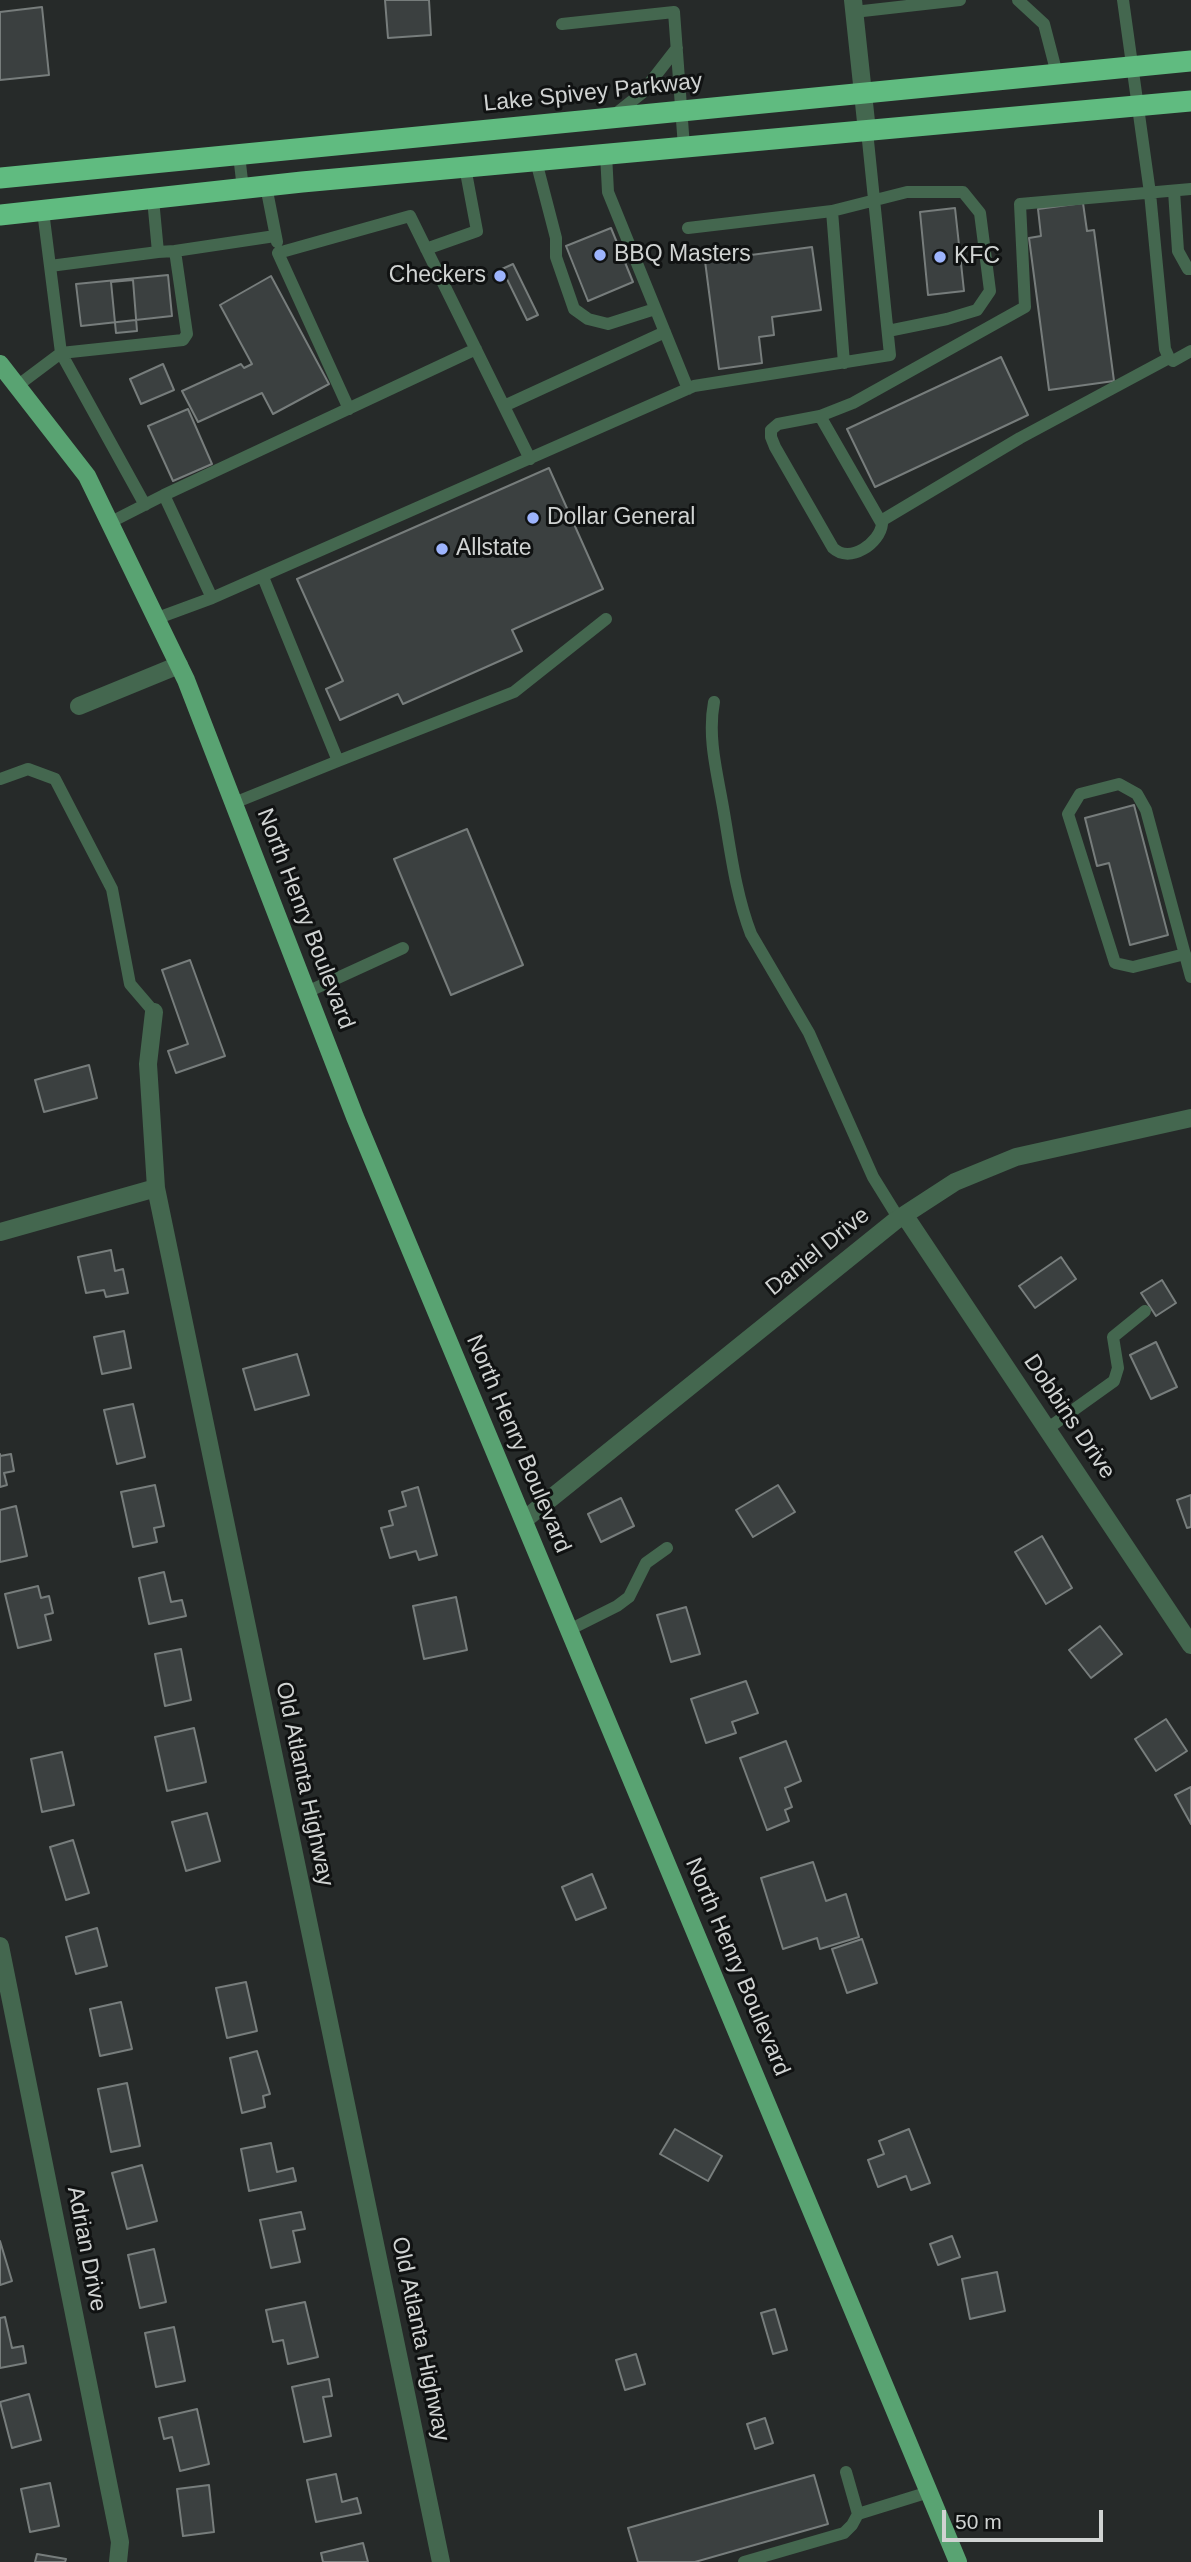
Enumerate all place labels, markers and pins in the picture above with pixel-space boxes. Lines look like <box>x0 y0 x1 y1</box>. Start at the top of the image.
place label: BBQ Masters <box>614 241 751 269</box>
place label: KFC <box>954 243 1000 271</box>
marker: BBQ Masters <box>592 247 608 263</box>
marker: KFC <box>932 249 948 265</box>
place label: Checkers <box>389 262 486 290</box>
marker: Checkers <box>492 268 508 284</box>
place label: Dollar General <box>547 504 695 532</box>
marker: Dollar General <box>525 510 541 526</box>
place label: Allstate <box>456 535 531 563</box>
marker: Allstate <box>434 541 450 557</box>

